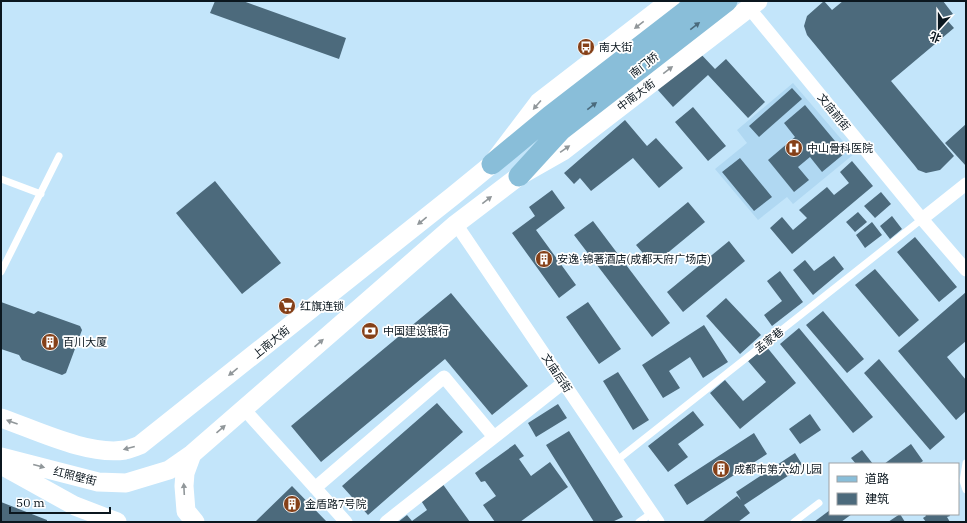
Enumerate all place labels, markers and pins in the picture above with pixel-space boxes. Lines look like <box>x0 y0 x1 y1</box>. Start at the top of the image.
bus stop icon: 南大街 <box>576 37 596 57</box>
place label: 南大街 <box>599 40 632 54</box>
hospital icon: 中山骨科医院 <box>784 138 804 158</box>
place label: 中山骨科医院 <box>807 141 873 155</box>
building icon: 安逸·锦著酒店(成都天府广场店) <box>534 249 554 269</box>
place label: 安逸·锦著酒店(成都天府广场店) <box>557 252 711 266</box>
supermarket icon: 红旗连锁 <box>277 296 297 316</box>
place label: 红旗连锁 <box>300 299 344 313</box>
bank icon: 中国建设银行 <box>360 321 380 341</box>
place label: 中国建设银行 <box>383 324 449 338</box>
building icon: 百川大厦 <box>40 332 60 352</box>
place label: 百川大厦 <box>63 335 107 349</box>
building icon: 成都市第六幼儿园 <box>711 459 731 479</box>
place label: 成都市第六幼儿园 <box>734 462 822 476</box>
building icon: 金盾路7号院 <box>282 494 302 514</box>
place label: 金盾路7号院 <box>305 497 367 511</box>

